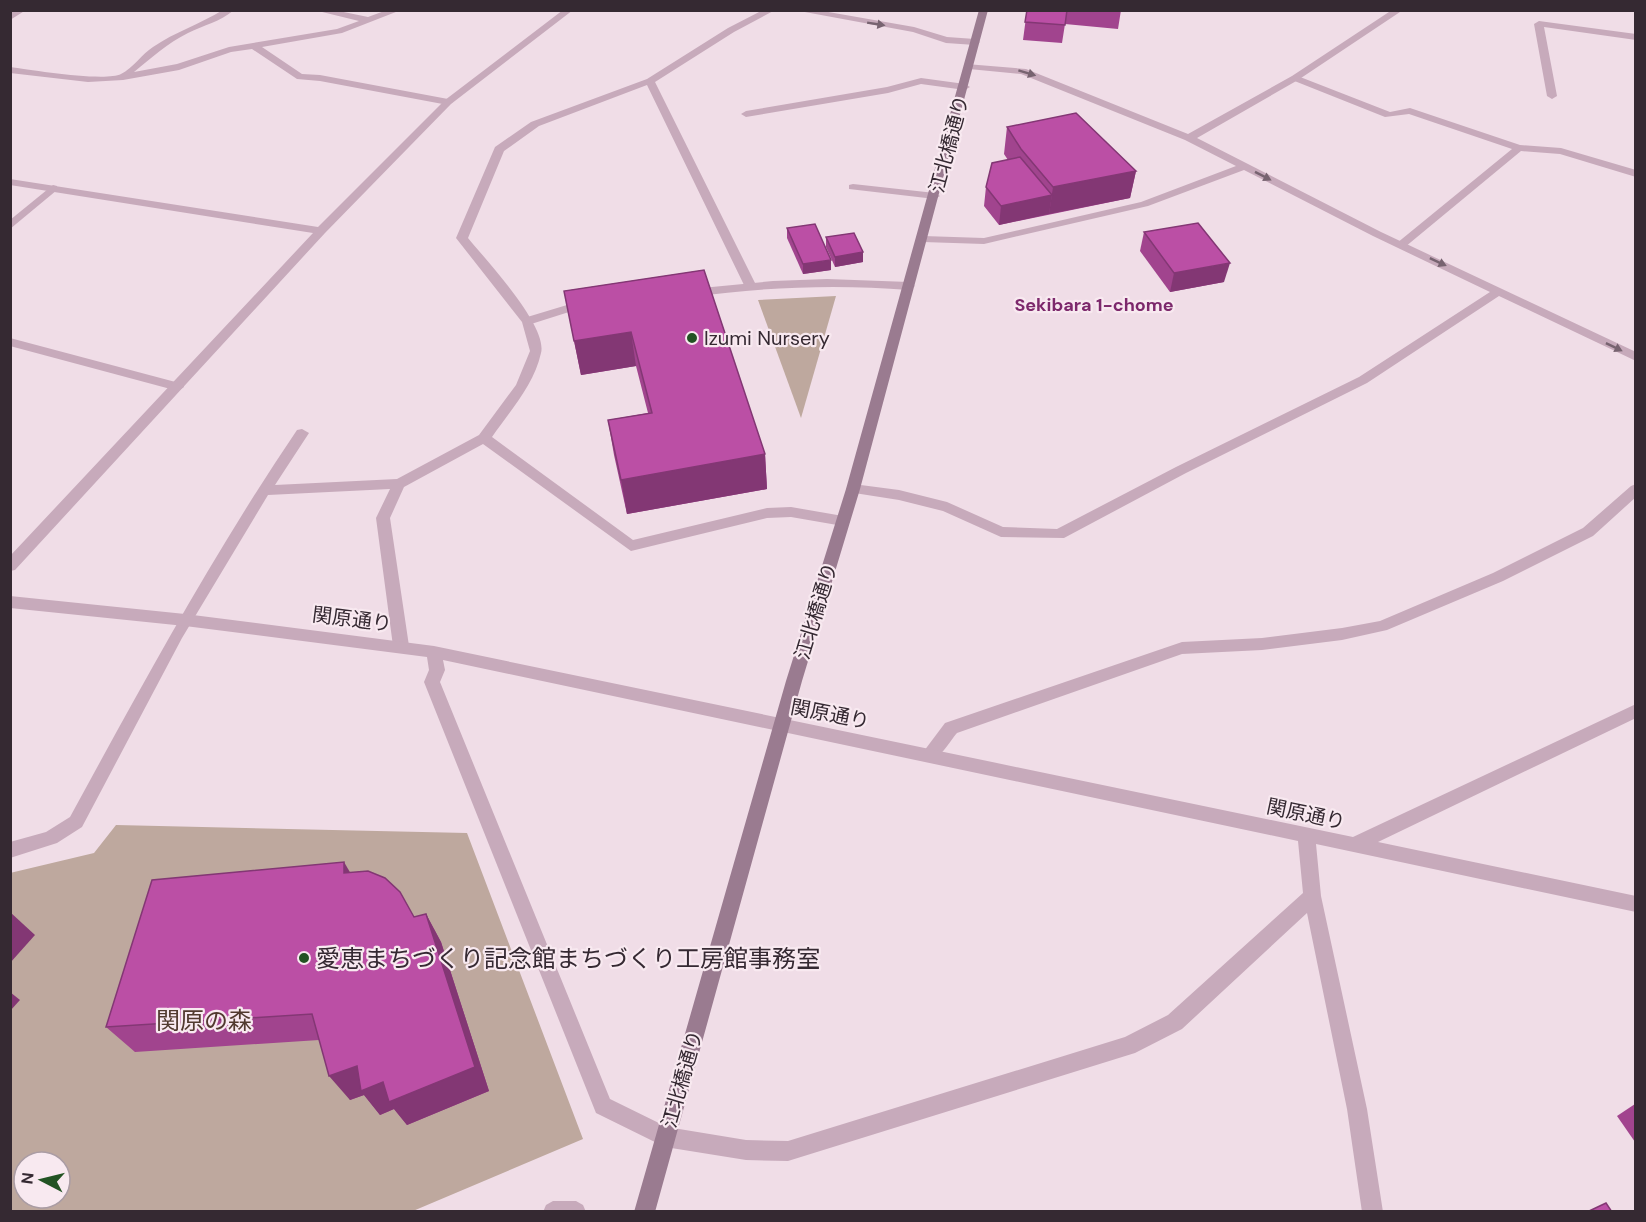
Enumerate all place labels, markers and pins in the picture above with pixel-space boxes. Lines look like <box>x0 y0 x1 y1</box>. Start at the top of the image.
place label: Izumi Nursery <box>704 325 830 351</box>
marker: Izumi Nursery <box>685 331 699 345</box>
place label: 愛恵まちづくり記念館まちづくり工房館事務室 <box>316 943 820 974</box>
marker: 愛恵まちづくり記念館まちづくり工房館事務室 <box>297 951 311 965</box>

